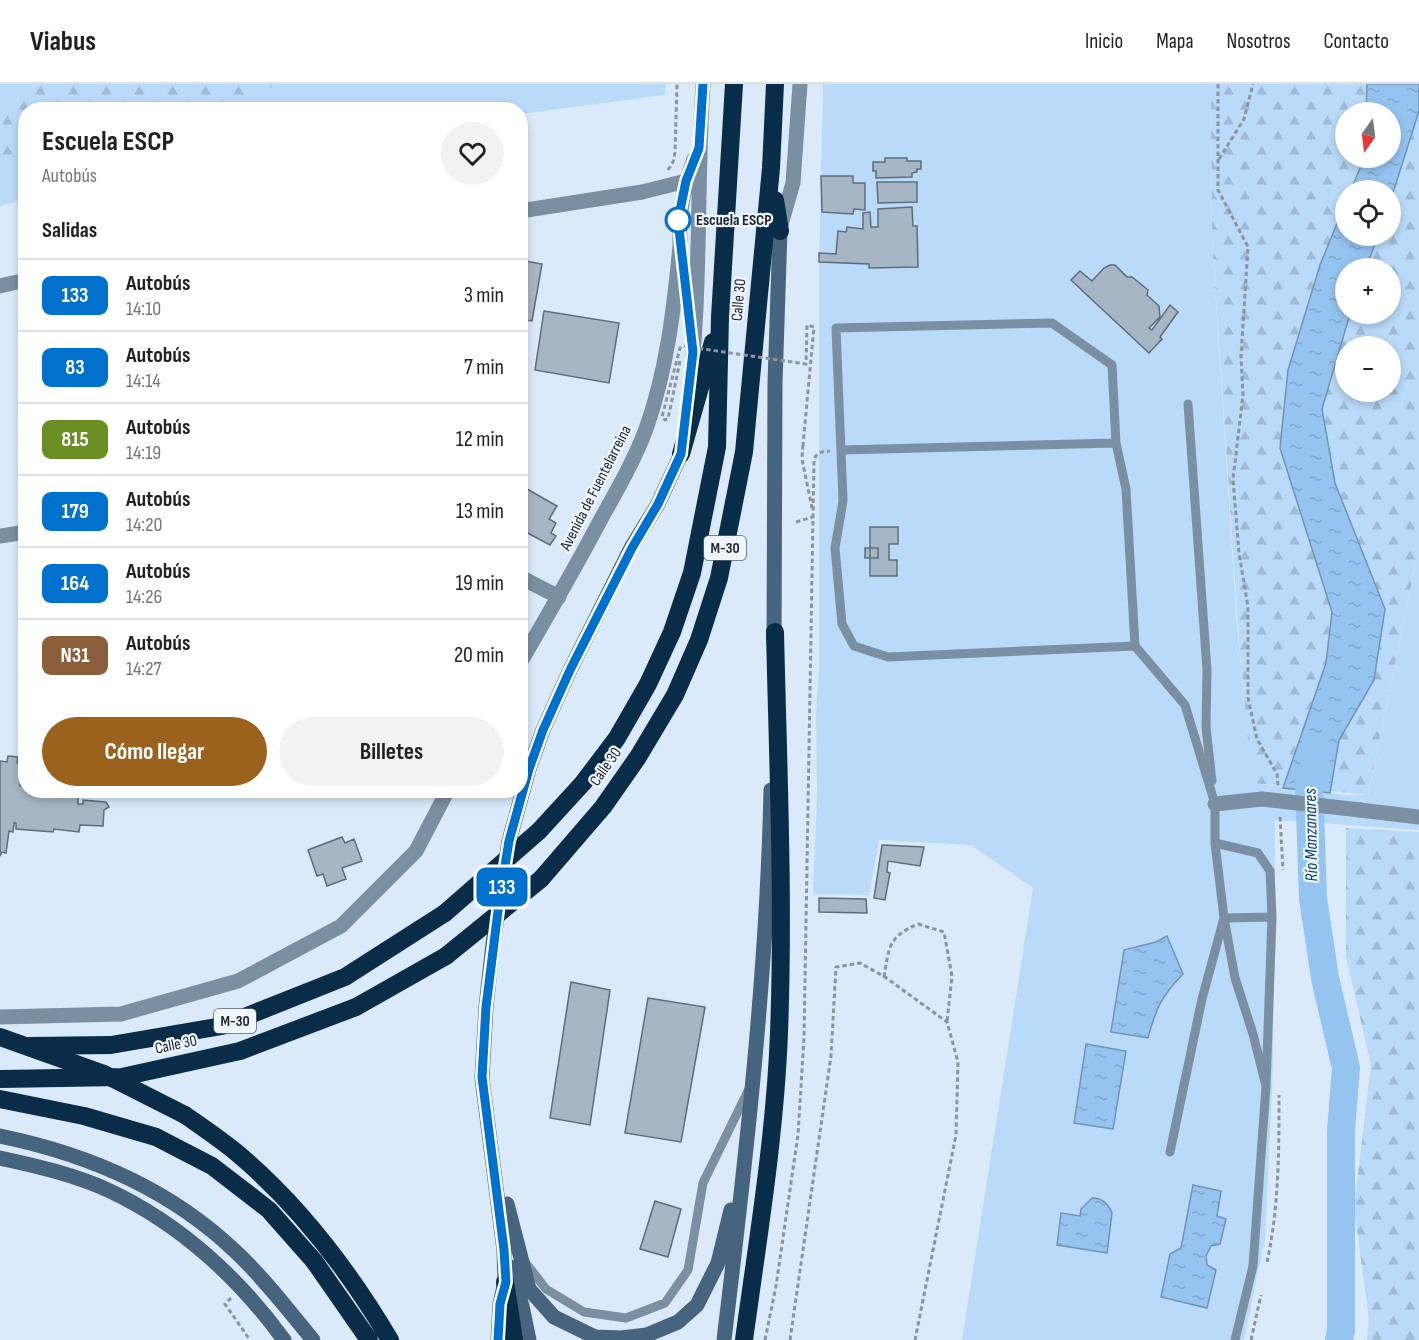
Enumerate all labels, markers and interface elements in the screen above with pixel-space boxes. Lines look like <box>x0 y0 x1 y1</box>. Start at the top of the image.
text: Viabus <box>30 25 96 58</box>
text: Inicio <box>1085 29 1123 54</box>
text: Mapa <box>1156 29 1194 54</box>
text: Nosotros <box>1227 29 1291 54</box>
text: Contacto <box>1324 29 1389 54</box>
north arrow <box>1335 102 1401 168</box>
map controls <box>1335 102 1401 402</box>
button: heart <box>441 122 504 185</box>
text: Escuela ESCP <box>42 125 174 158</box>
text: Autobús <box>42 164 97 188</box>
button: locate <box>1335 180 1401 246</box>
marker: Escuela ESCP <box>665 207 691 233</box>
place label: Escuela ESCP <box>696 211 772 230</box>
text: Salidas <box>42 217 97 244</box>
button: + <box>1335 258 1401 324</box>
text: Autobús <box>126 270 190 297</box>
street label: Calle 30 <box>728 278 750 322</box>
text: 3 min <box>464 282 504 309</box>
text: 133 <box>61 283 89 308</box>
text: 14:10 <box>126 297 161 321</box>
button: − <box>1335 336 1401 402</box>
text: Autobús <box>126 342 190 369</box>
text: 7 min <box>464 354 504 381</box>
text: 83 <box>65 355 85 380</box>
text: 14:14 <box>126 369 161 393</box>
text: Autobús <box>126 414 190 441</box>
street label: Avenida de Fuentelarreina <box>556 422 636 555</box>
text: 12 min <box>456 426 504 453</box>
text: 815 <box>61 427 89 452</box>
text: 14:19 <box>126 441 161 465</box>
text: Autobús <box>126 486 190 513</box>
text: 13 min <box>456 498 504 525</box>
text: 179 <box>61 499 89 524</box>
text: 14:20 <box>126 513 162 537</box>
road number: M-30 <box>704 536 746 560</box>
text: Autobús <box>126 558 190 585</box>
text: 19 min <box>455 570 504 597</box>
text: 164 <box>61 571 89 596</box>
text: 14:26 <box>126 585 162 609</box>
text: Autobús <box>126 630 190 657</box>
text: 20 min <box>454 642 504 669</box>
text: N31 <box>61 643 89 668</box>
text: 14:27 <box>126 657 161 681</box>
button: Cómo llegar <box>42 717 267 786</box>
button: Billetes <box>279 717 504 786</box>
street label: Calle 30 <box>586 744 626 790</box>
water label: Río Manzanares <box>1300 788 1322 882</box>
line badge: 133 <box>468 868 536 906</box>
text: 133 <box>488 875 516 900</box>
road number: M-30 <box>214 1009 256 1033</box>
street label: Calle 30 <box>153 1031 199 1059</box>

